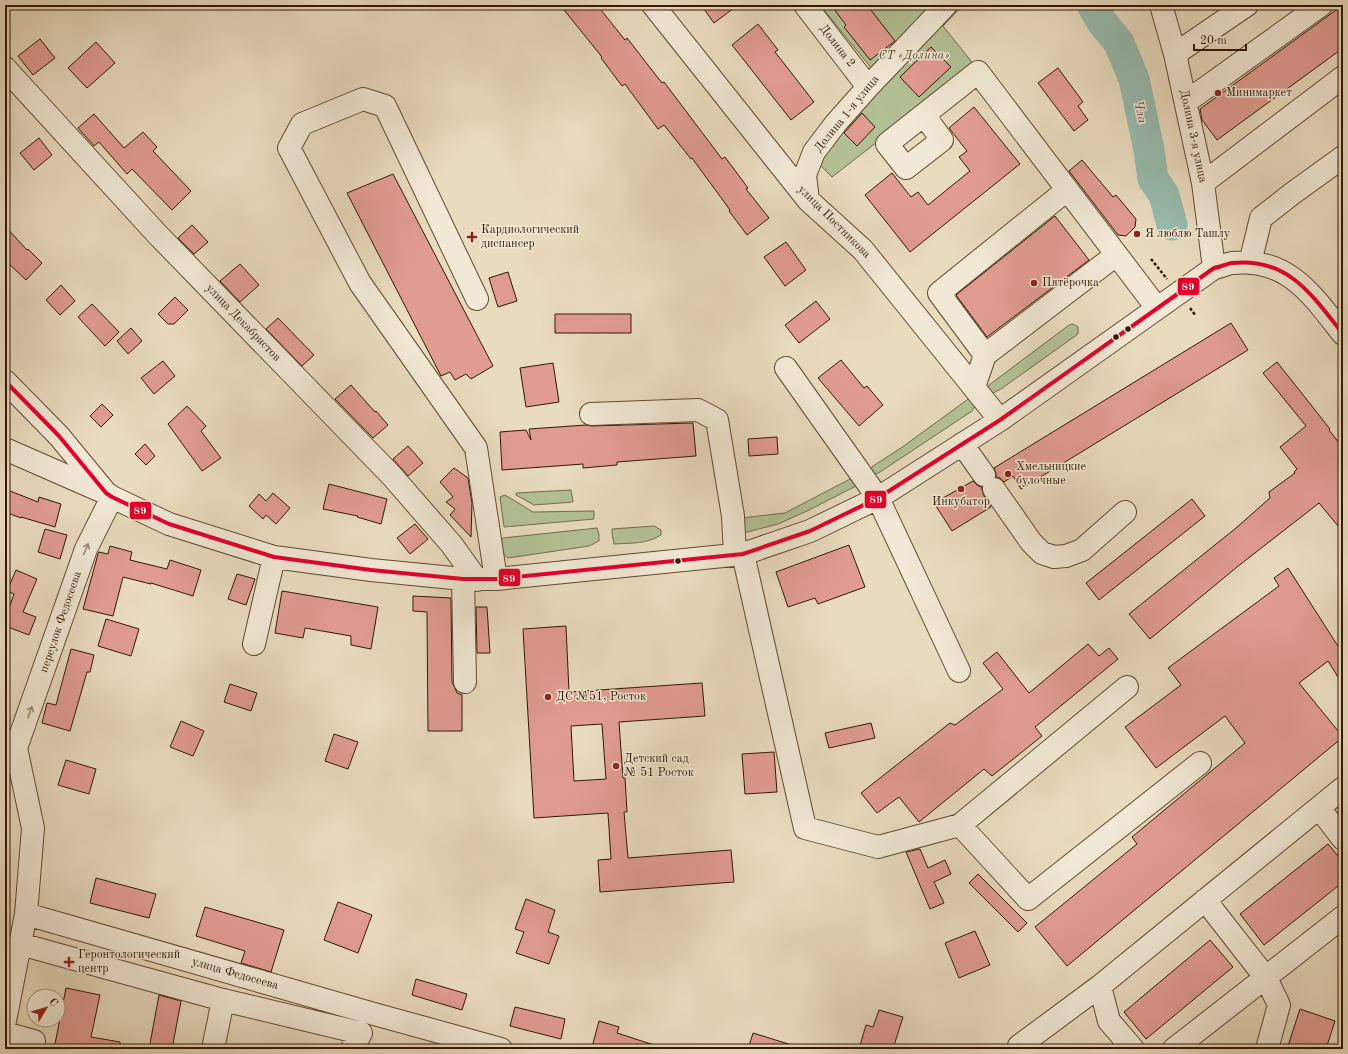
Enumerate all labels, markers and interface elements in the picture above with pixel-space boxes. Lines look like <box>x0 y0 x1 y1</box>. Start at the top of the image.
street label: Долина 2 <box>817 23 857 69</box>
scale bar <box>1194 26 1246 52</box>
text: 20 m <box>1200 35 1227 47</box>
park label: СТ «Долина» <box>878 50 950 62</box>
street label: Долина 1-я улица <box>812 73 882 155</box>
place label: Минимаркет <box>1226 87 1292 99</box>
street label: Долина 3-я улица <box>1177 88 1209 184</box>
marker: Минимаркет <box>1213 88 1223 98</box>
water label: Чла <box>1131 99 1149 125</box>
street label: улица Постникова <box>795 183 873 261</box>
place label: Кардиологический диспансер <box>481 224 579 250</box>
place label: Я люблю Ташлу <box>1145 228 1231 240</box>
marker: Я люблю Ташлу <box>1132 229 1142 239</box>
marker: Кардиологический диспансер <box>466 231 478 243</box>
place label: Пятёрочка <box>1042 277 1099 289</box>
line badge: 89 <box>1177 277 1200 296</box>
marker: Пятёрочка <box>1029 278 1039 288</box>
street label: улица Декабристов <box>203 282 283 364</box>
text: 89 <box>1182 282 1194 293</box>
unlabelled marker <box>1123 324 1133 334</box>
unlabelled marker <box>1111 332 1121 342</box>
place label: Хмельницкие булочные <box>1016 461 1087 487</box>
marker: Хмельницкие булочные <box>1003 469 1013 479</box>
marker: Инкубатор <box>956 484 966 494</box>
line badge: 89 <box>864 490 887 509</box>
text: 89 <box>870 495 882 506</box>
place label: Инкубатор <box>932 496 990 508</box>
line badge: 89 <box>129 501 152 520</box>
text: 89 <box>134 506 146 517</box>
one-way arrow <box>83 544 91 556</box>
unlabelled marker <box>673 556 683 566</box>
line badge: 89 <box>498 568 521 587</box>
street label: переулок Федосеева <box>38 570 84 674</box>
text: 89 <box>503 574 515 585</box>
place label: ДС №51, Росток <box>556 690 646 703</box>
marker: ДС №51, Росток <box>543 692 553 702</box>
one-way arrow <box>26 706 34 718</box>
place label: Детский сад № 51 Росток <box>624 753 694 779</box>
marker: Детский сад № 51 Росток <box>611 761 621 771</box>
place label: Геронтологический центр <box>78 949 180 975</box>
marker: Геронтологический центр <box>63 956 75 968</box>
street label: улица Федосеева <box>190 956 280 992</box>
north arrow <box>26 988 66 1028</box>
text: С <box>46 997 59 1009</box>

